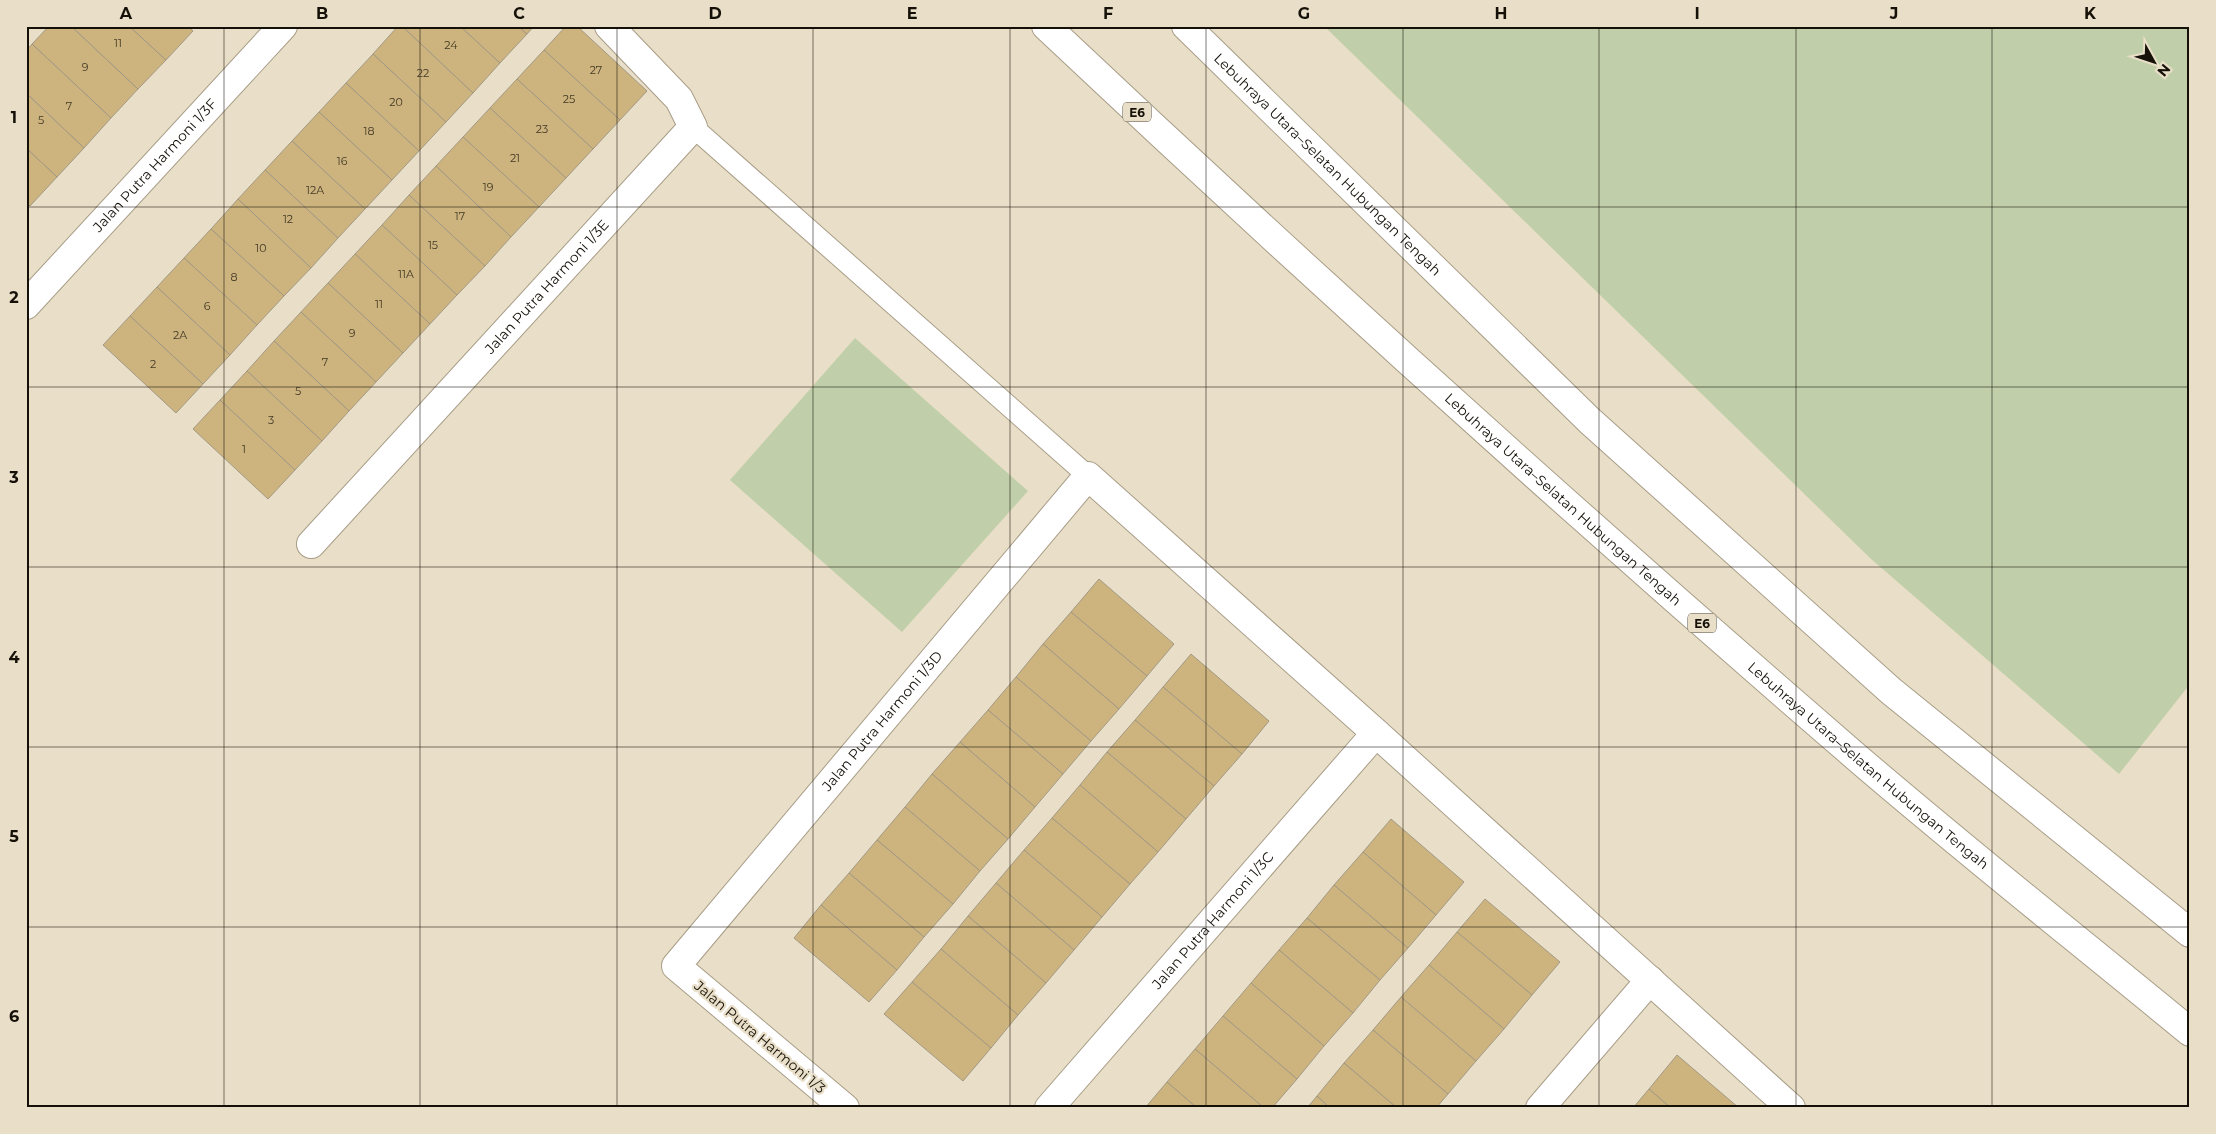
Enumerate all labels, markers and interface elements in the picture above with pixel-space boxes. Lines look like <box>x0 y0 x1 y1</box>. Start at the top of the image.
text: A <box>119 4 133 23</box>
text: B <box>316 4 328 23</box>
text: C <box>513 4 525 23</box>
text: D <box>708 4 722 23</box>
text: E <box>907 4 917 23</box>
text: F <box>1103 4 1113 23</box>
text: G <box>1298 4 1310 23</box>
text: H <box>1495 4 1507 23</box>
text: I <box>1694 4 1700 23</box>
text: J <box>1889 4 1898 23</box>
text: K <box>2084 4 2097 23</box>
house number: 11 <box>114 36 122 50</box>
house number: 24 <box>444 38 458 52</box>
north arrow <box>2128 38 2178 88</box>
street label: Lebuhraya Utara–Selatan Hubungan Tengah <box>1210 49 1445 280</box>
house number: 9 <box>82 60 89 74</box>
text: N <box>2153 60 2174 80</box>
house number: 27 <box>590 63 602 77</box>
house number: 22 <box>417 66 429 80</box>
house number: 25 <box>563 92 575 106</box>
street label: Jalan Putra Harmoni 1/3F <box>88 95 221 236</box>
house number: 20 <box>389 95 403 109</box>
house number: 7 <box>66 99 72 113</box>
road number: E6 <box>1123 102 1151 121</box>
text: 1 <box>11 108 17 127</box>
house number: 5 <box>38 113 44 127</box>
house number: 23 <box>536 122 548 136</box>
house number: 18 <box>364 124 375 138</box>
house number: 21 <box>510 151 520 165</box>
house number: 16 <box>337 154 348 168</box>
house number: 19 <box>483 180 494 194</box>
house number: 12A <box>306 183 324 197</box>
house number: 17 <box>455 209 465 223</box>
house number: 12 <box>283 212 293 226</box>
street label: Jalan Putra Harmoni 1/3E <box>480 216 613 358</box>
house number: 15 <box>428 238 438 252</box>
house number: 10 <box>255 241 267 255</box>
house number: 11A <box>398 267 414 281</box>
house number: 8 <box>230 270 238 284</box>
text: 2 <box>9 288 19 307</box>
house number: 11 <box>375 297 383 311</box>
house number: 6 <box>204 299 211 313</box>
house number: 9 <box>349 326 356 340</box>
house number: 2A <box>173 328 187 342</box>
house number: 7 <box>322 355 328 369</box>
house number: 2 <box>150 357 156 371</box>
house number: 5 <box>295 384 301 398</box>
street label: Lebuhraya Utara–Selatan Hubungan Tengah <box>1441 389 1685 609</box>
house number: 3 <box>268 413 274 427</box>
house number: 1 <box>242 442 246 456</box>
text: 3 <box>8 468 19 487</box>
road number: E6 <box>1688 614 1716 632</box>
street label: Jalan Putra Harmoni 1/3D <box>817 647 946 795</box>
text: 4 <box>8 648 20 667</box>
street label: Lebuhraya Utara–Selatan Hubungan Tengah <box>1744 658 1992 873</box>
text: 5 <box>9 827 19 846</box>
street label: Jalan Putra Harmoni 1/3C <box>1147 848 1277 993</box>
street label: Jalan Putra Harmoni 1/3 <box>690 976 829 1097</box>
text: 6 <box>9 1007 19 1026</box>

